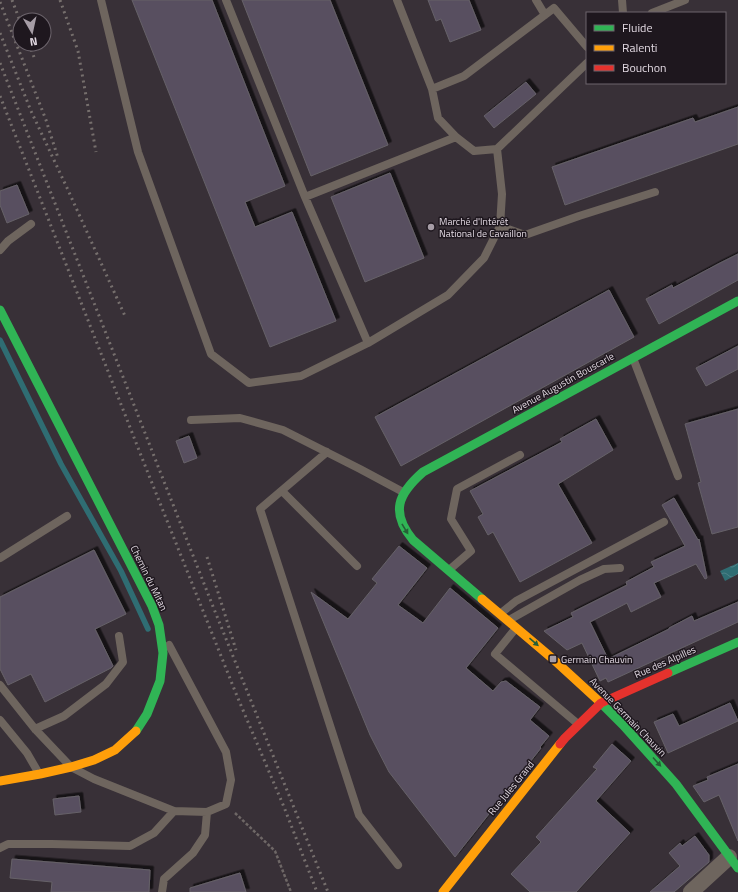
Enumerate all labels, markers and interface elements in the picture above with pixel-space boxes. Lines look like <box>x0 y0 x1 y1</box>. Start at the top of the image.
north arrow <box>12 12 52 52</box>
legend <box>586 12 726 84</box>
text: Fluide <box>622 18 653 37</box>
text: N <box>29 33 39 50</box>
text: Ralenti <box>622 38 657 57</box>
text: Bouchon <box>622 58 667 77</box>
place label: Marché d'Intérêt National de Cavaillon <box>439 214 527 241</box>
marker: Marché d'Intérêt National de Cavaillon <box>426 222 436 232</box>
street label: Avenue Augustin Bouscarle <box>509 349 617 417</box>
one-way arrow <box>402 523 409 535</box>
street label: Chemin du Mitan <box>127 543 171 613</box>
one-way arrow <box>529 638 539 647</box>
street label: Rue des Alpilles <box>632 642 698 682</box>
place label: Germain Chauvin <box>561 652 632 667</box>
marker: Germain Chauvin <box>548 654 558 664</box>
street label: Avenue Germain Chauvin <box>586 674 670 760</box>
street label: Rue Jules Grand <box>484 757 538 819</box>
one-way arrow <box>652 757 661 768</box>

